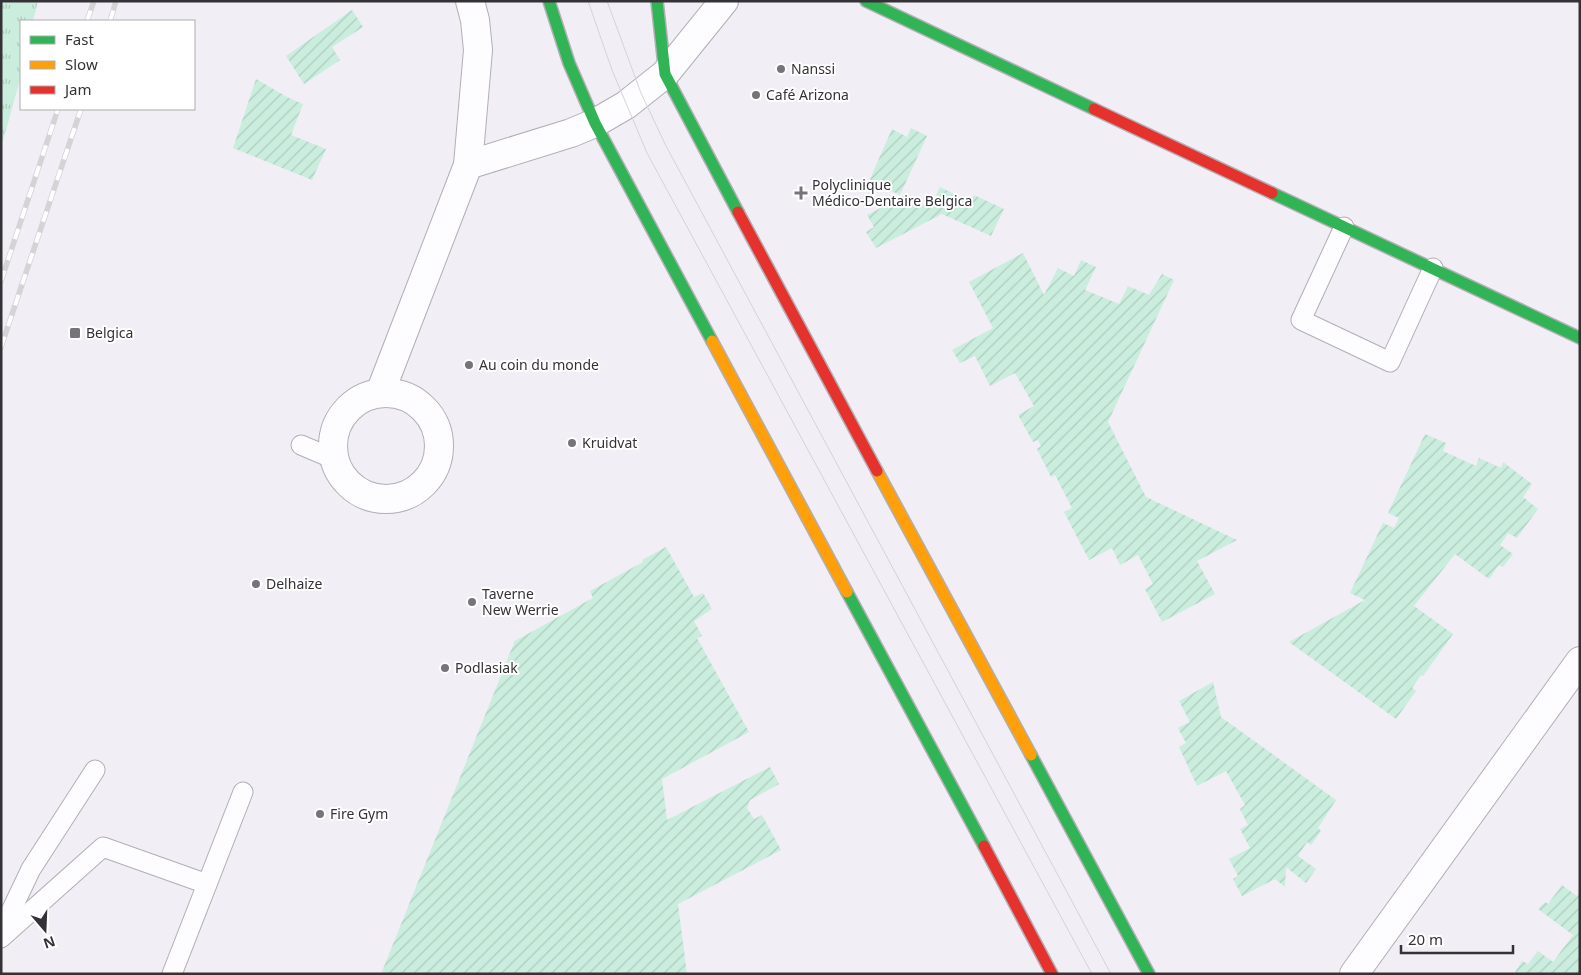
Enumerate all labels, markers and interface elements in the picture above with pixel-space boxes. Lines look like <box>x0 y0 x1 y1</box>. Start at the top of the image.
legend <box>20 20 195 110</box>
text: Fast <box>65 29 94 49</box>
text: Slow <box>65 54 98 74</box>
place label: Nanssi <box>791 59 835 78</box>
marker: Nanssi <box>775 63 787 75</box>
text: Jam <box>63 79 92 99</box>
place label: Café Arizona <box>766 85 849 104</box>
marker: Café Arizona <box>750 89 762 101</box>
place label: Polyclinique Médico-Dentaire Belgica <box>812 175 972 210</box>
marker: Polyclinique Médico-Dentaire Belgica <box>794 186 808 200</box>
place label: Belgica <box>86 323 133 342</box>
marker: Belgica <box>68 326 82 340</box>
place label: Au coin du monde <box>479 355 599 374</box>
marker: Au coin du monde <box>463 359 475 371</box>
place label: Kruidvat <box>582 433 637 452</box>
marker: Kruidvat <box>566 437 578 449</box>
place label: Delhaize <box>266 574 322 593</box>
marker: Delhaize <box>250 578 262 590</box>
place label: Taverne New Werrie <box>482 584 559 619</box>
marker: Taverne New Werrie <box>466 596 478 608</box>
place label: Podlasiak <box>455 658 518 677</box>
marker: Podlasiak <box>439 662 451 674</box>
place label: Fire Gym <box>330 804 388 823</box>
marker: Fire Gym <box>314 808 326 820</box>
north arrow <box>20 905 70 955</box>
scale bar <box>1401 922 1514 954</box>
text: 20 m <box>1408 929 1443 949</box>
text: N <box>41 932 58 954</box>

